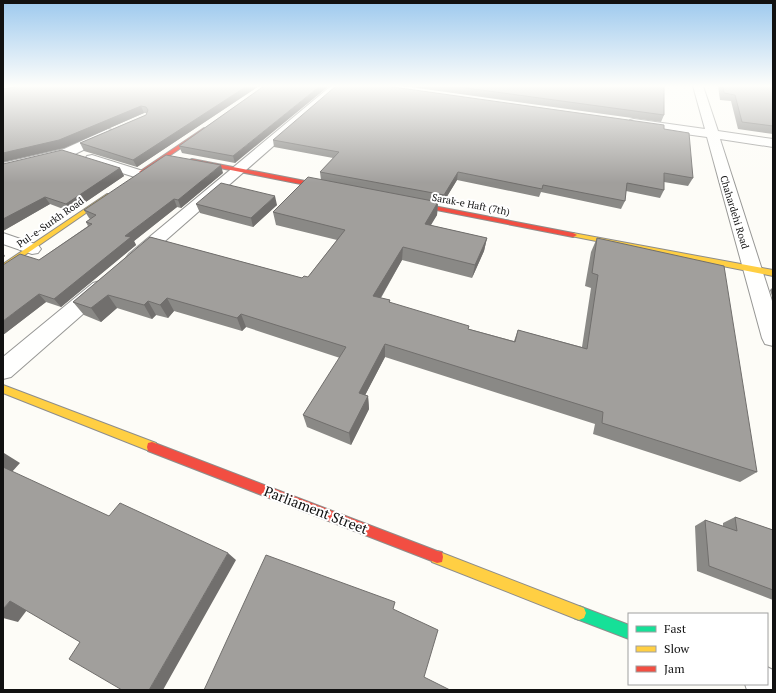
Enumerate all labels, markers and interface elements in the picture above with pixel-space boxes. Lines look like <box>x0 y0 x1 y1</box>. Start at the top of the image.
street label: Chahardehi Road <box>717 174 752 251</box>
street label: Sarak-e Haft (7th) <box>431 191 511 218</box>
street label: Pul-e-Surkh Road <box>14 194 87 250</box>
street label: Parliament Street <box>262 481 372 538</box>
legend <box>628 613 768 685</box>
text: Fast <box>664 621 687 636</box>
text: Slow <box>664 641 690 656</box>
text: Jam <box>664 661 685 676</box>

